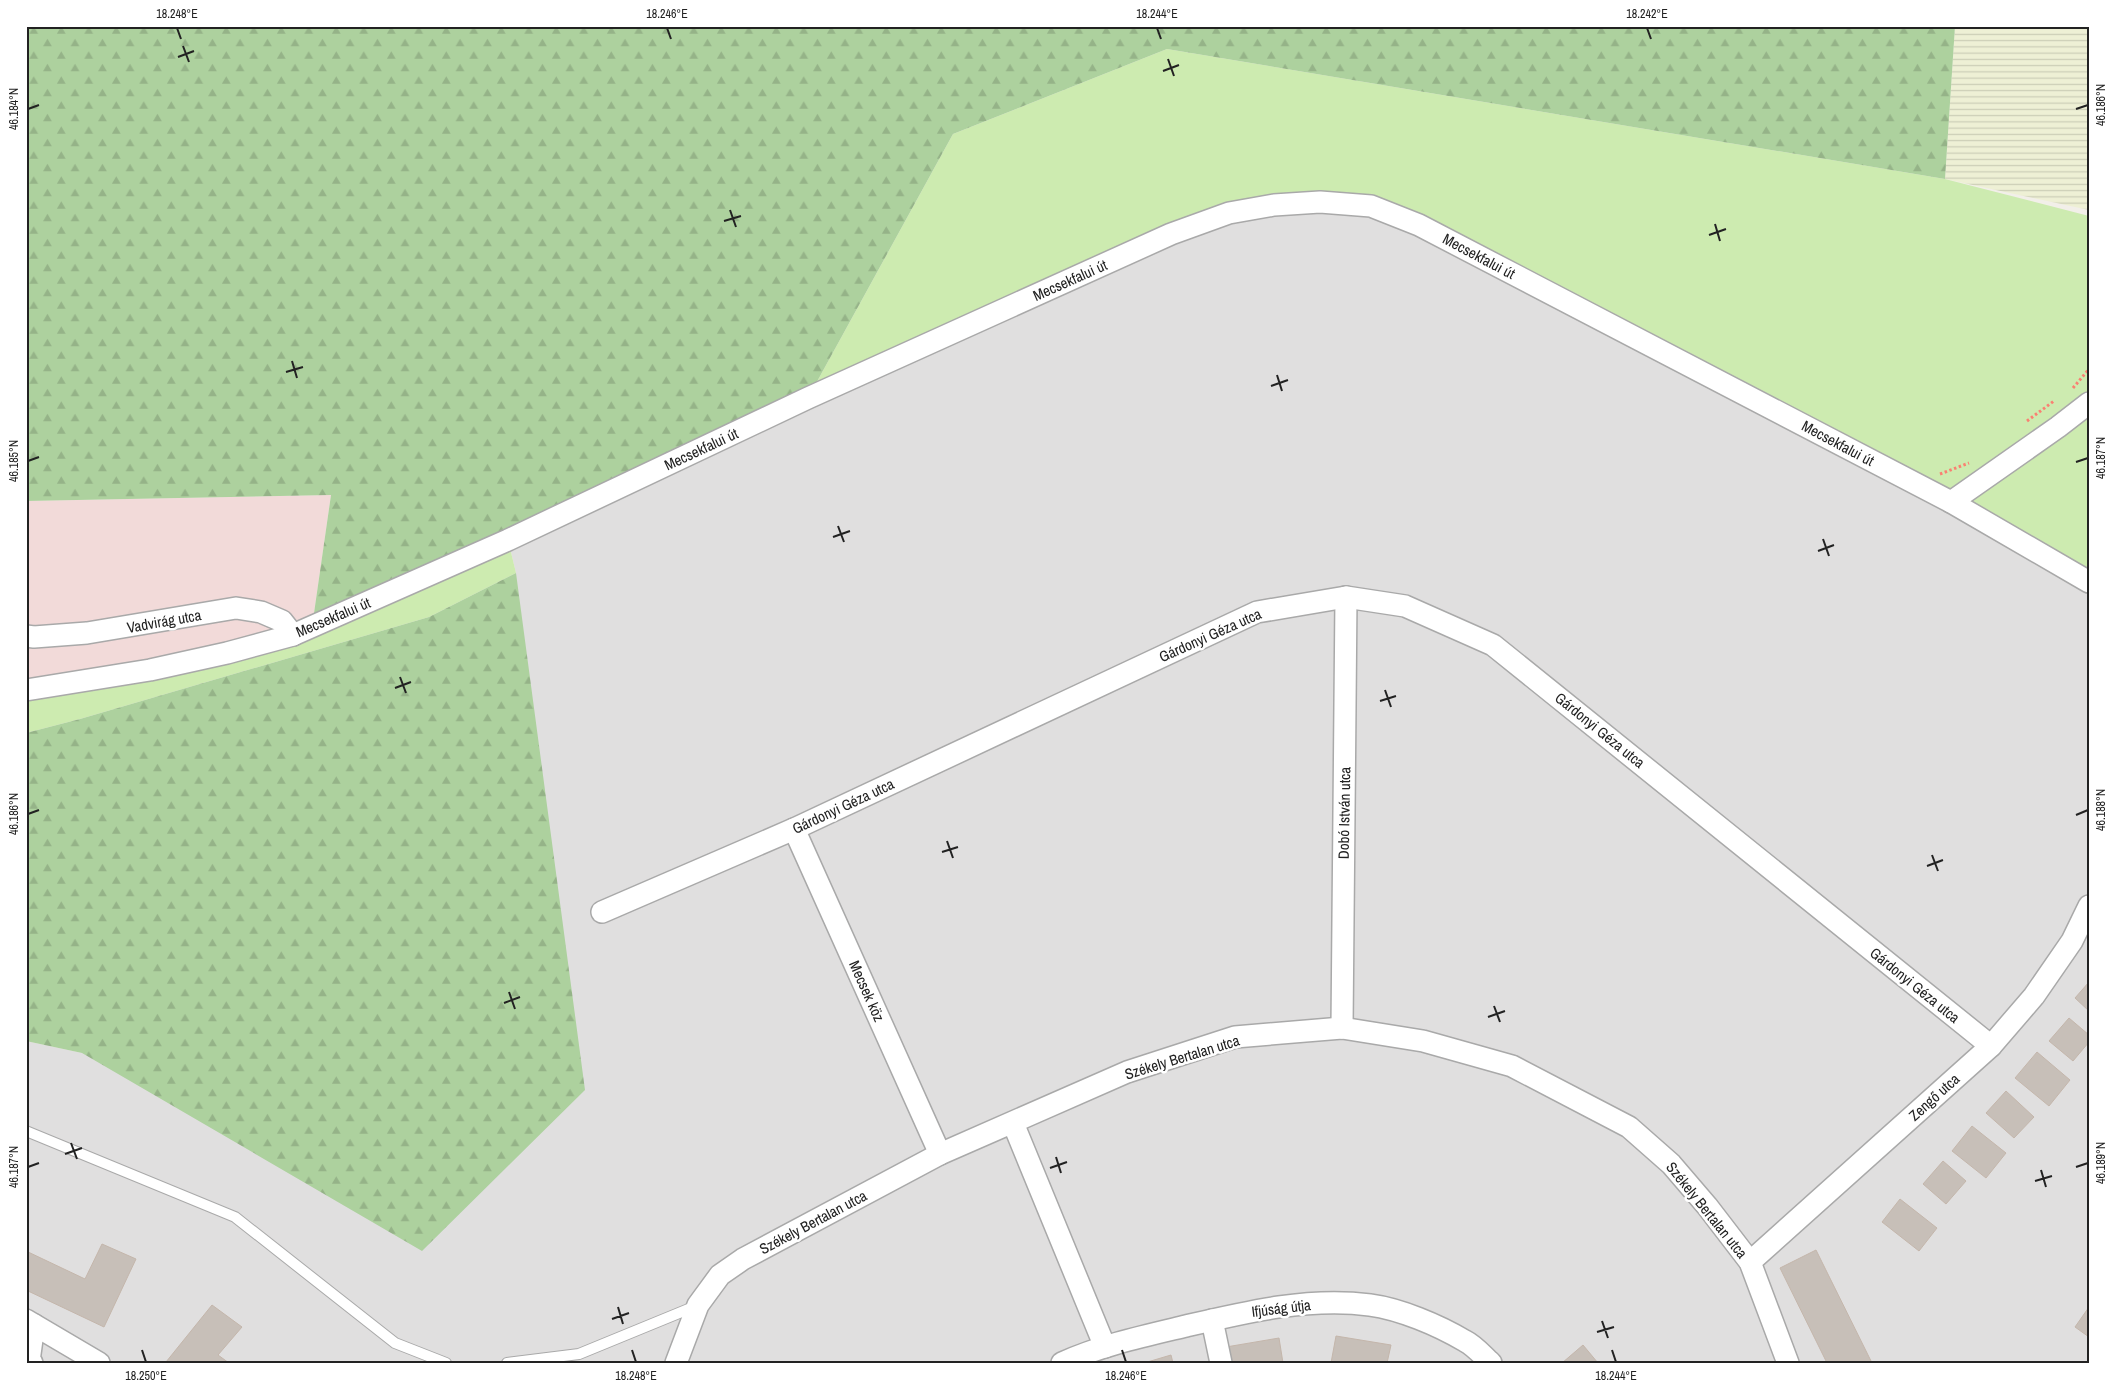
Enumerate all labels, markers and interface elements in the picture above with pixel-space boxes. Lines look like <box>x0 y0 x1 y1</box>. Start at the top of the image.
text: 18.248°E <box>156 6 198 22</box>
text: 18.246°E <box>646 6 688 22</box>
text: 18.244°E <box>1136 6 1178 22</box>
text: 18.242°E <box>1626 6 1668 22</box>
text: 46.186°N <box>2093 84 2109 126</box>
text: 46.184°N <box>6 88 22 130</box>
street label: Mecsekfalui út <box>1439 228 1519 284</box>
street label: Mecsekfalui út <box>1030 254 1111 306</box>
street label: Mecsekfalui út <box>1798 415 1878 471</box>
street label: Mecsekfalui út <box>661 422 742 475</box>
text: 46.187°N <box>2093 437 2109 479</box>
text: 46.185°N <box>6 440 22 482</box>
street label: Mecsekfalui út <box>292 592 374 642</box>
street label: Gárdonyi Géza utca <box>1155 603 1265 667</box>
street label: Vadvirág utca <box>125 604 203 638</box>
street label: Gárdonyi Géza utca <box>1551 687 1650 773</box>
street label: Dobó István utca <box>1333 767 1355 859</box>
street label: Gárdonyi Géza utca <box>789 773 897 839</box>
text: 46.188°N <box>2093 789 2109 831</box>
text: 46.186°N <box>6 793 22 835</box>
street label: Gárdonyi Géza utca <box>1866 942 1965 1028</box>
street label: Mecsek köz <box>844 957 890 1025</box>
street label: Székely Bertalan utca <box>1122 1030 1242 1084</box>
street label: Zengő utca <box>1904 1068 1964 1125</box>
text: 46.189°N <box>2093 1142 2109 1184</box>
text: 46.187°N <box>6 1146 22 1188</box>
street label: Székely Bertalan utca <box>1661 1157 1753 1263</box>
street label: Székely Bertalan utca <box>756 1185 871 1259</box>
street label: Ifjúság útja <box>1250 1294 1312 1322</box>
text: 18.250°E <box>125 1368 167 1384</box>
text: 18.248°E <box>615 1368 657 1384</box>
text: 18.246°E <box>1105 1368 1147 1384</box>
text: 18.244°E <box>1595 1368 1637 1384</box>

